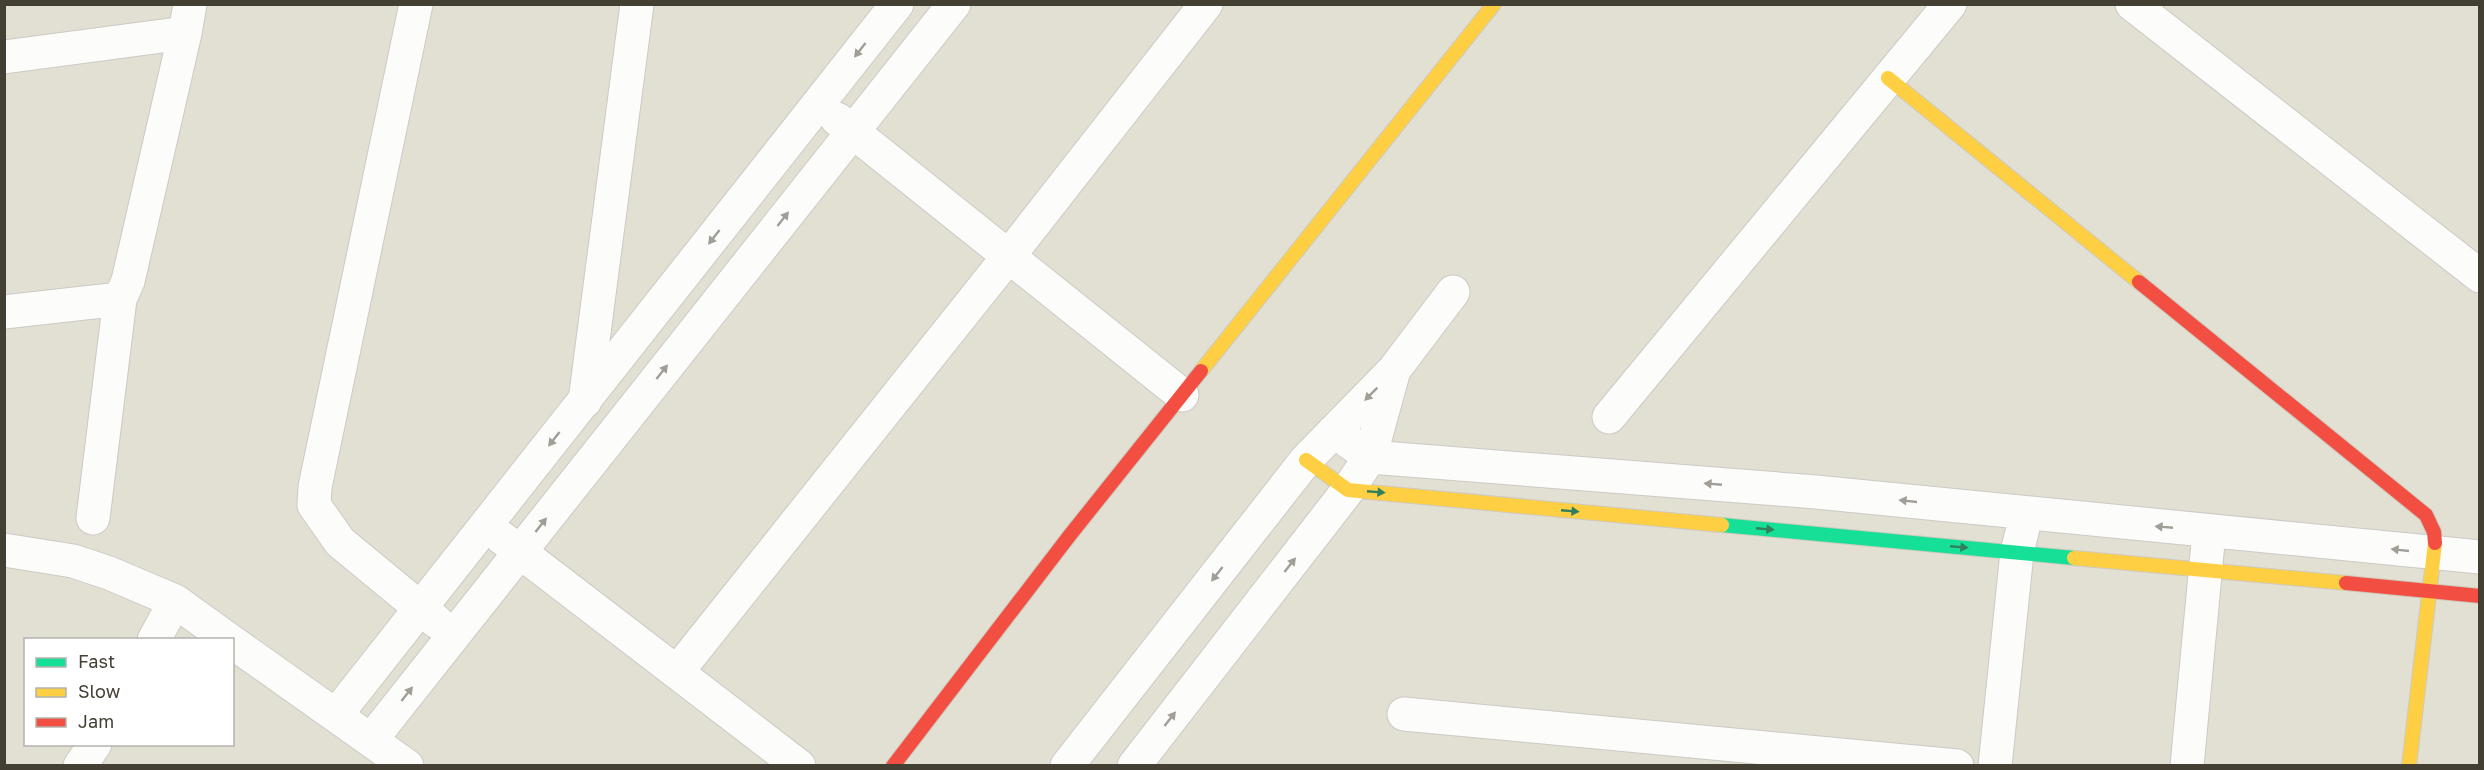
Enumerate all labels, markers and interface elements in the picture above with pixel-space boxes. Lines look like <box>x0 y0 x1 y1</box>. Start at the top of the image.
one-way arrow <box>855 43 867 58</box>
one-way arrow <box>777 211 790 227</box>
one-way arrow <box>708 229 720 244</box>
one-way arrow <box>656 364 669 380</box>
one-way arrow <box>1365 386 1379 400</box>
one-way arrow <box>549 432 561 447</box>
one-way arrow <box>1704 479 1723 489</box>
one-way arrow <box>1367 487 1386 497</box>
one-way arrow <box>1898 497 1917 506</box>
one-way arrow <box>1561 506 1580 516</box>
one-way arrow <box>535 517 548 533</box>
one-way arrow <box>2155 522 2174 532</box>
one-way arrow <box>1755 524 1774 534</box>
one-way arrow <box>1949 542 1968 552</box>
one-way arrow <box>2391 545 2410 555</box>
one-way arrow <box>1283 558 1295 573</box>
one-way arrow <box>1212 566 1224 581</box>
legend <box>24 638 234 746</box>
text: Fast <box>78 650 115 672</box>
text: Slow <box>78 680 121 702</box>
one-way arrow <box>400 686 413 702</box>
text: Jam <box>78 710 114 732</box>
one-way arrow <box>1164 712 1176 727</box>

